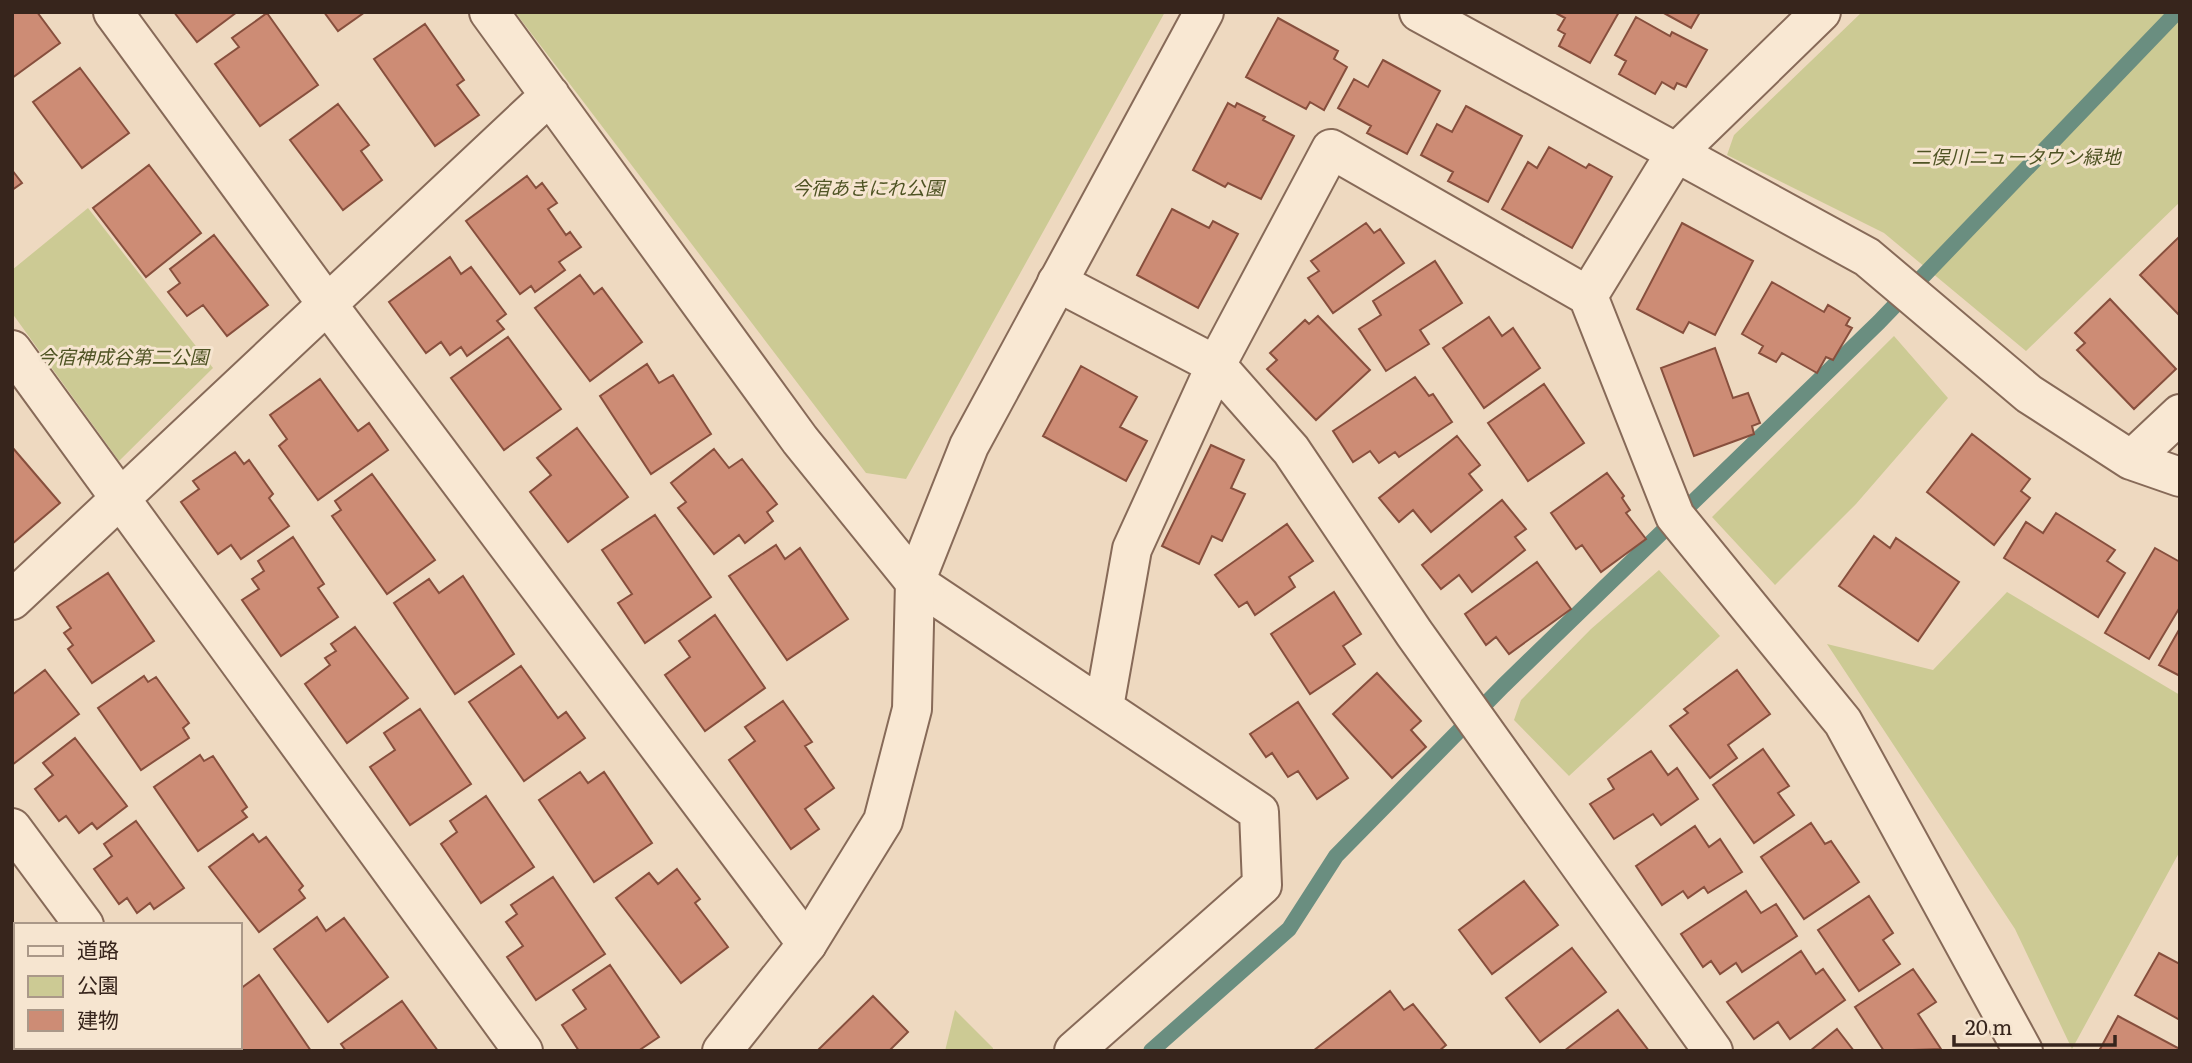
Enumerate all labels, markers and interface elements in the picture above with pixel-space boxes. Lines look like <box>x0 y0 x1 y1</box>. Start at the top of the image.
park label: 二俣川ニュータウン緑地 <box>1911 142 2122 170</box>
park label: 今宿あきにれ公園 <box>792 173 947 201</box>
park label: 今宿神成谷第二公園 <box>37 342 211 370</box>
legend <box>14 923 242 1049</box>
text: 道路 <box>77 933 119 964</box>
text: 公園 <box>77 968 119 999</box>
text: 建物 <box>77 1003 119 1034</box>
scale bar <box>1954 1004 2115 1048</box>
text: 20 m <box>1965 1010 2012 1041</box>

